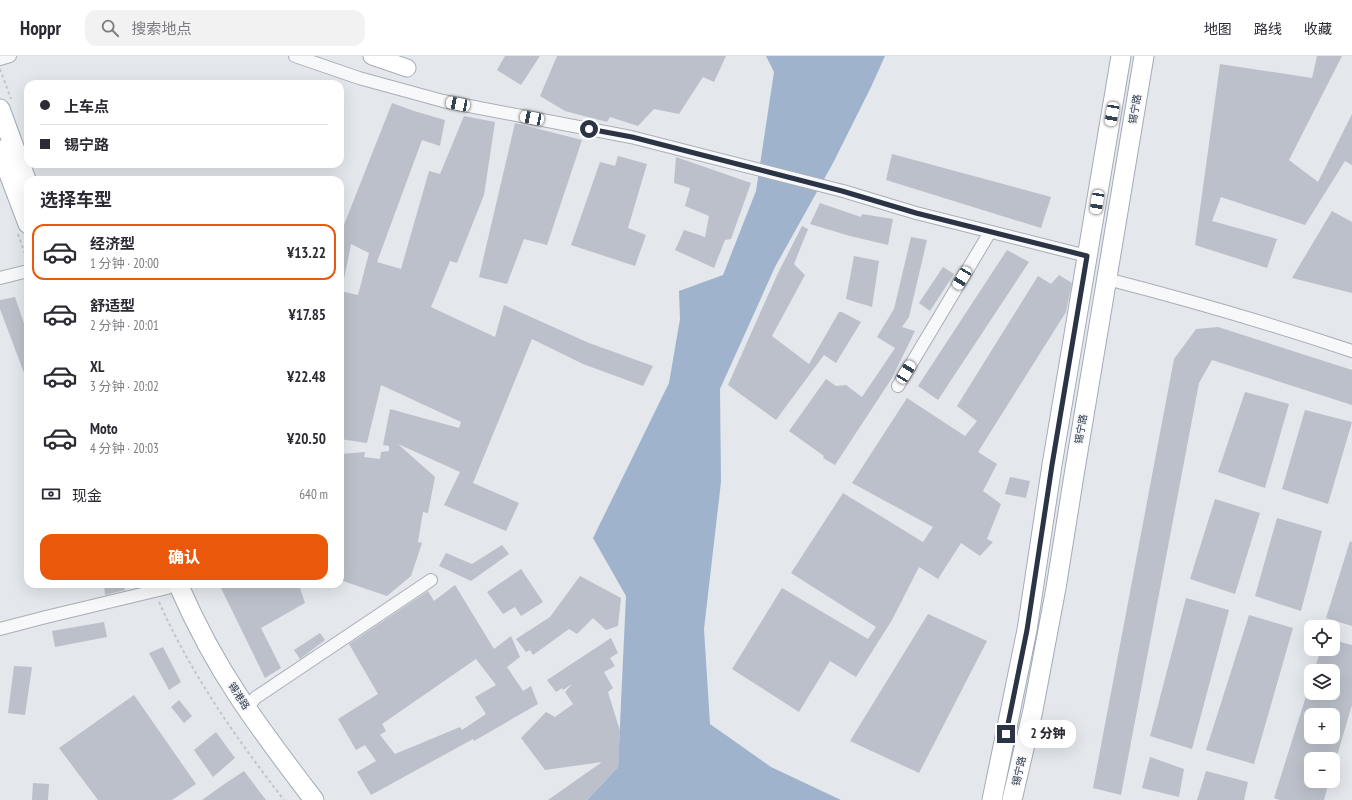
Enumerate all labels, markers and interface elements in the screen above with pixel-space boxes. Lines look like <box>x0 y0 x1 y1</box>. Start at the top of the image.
search box <box>85 10 365 46</box>
text: Hoppr <box>20 16 61 40</box>
icon: search <box>99 17 121 39</box>
text: 搜索地点 <box>131 19 191 38</box>
text: 地图 <box>1204 20 1232 38</box>
text: 路线 <box>1254 20 1282 38</box>
text: 收藏 <box>1304 20 1332 38</box>
street label: 锡宁路 <box>1126 93 1144 125</box>
car <box>445 96 471 112</box>
text: 上车点 <box>64 97 109 116</box>
car <box>1104 101 1120 127</box>
car <box>519 110 545 126</box>
route start <box>580 120 598 138</box>
text: 锡宁路 <box>64 135 109 154</box>
text: 选择车型 <box>40 188 112 211</box>
car <box>1089 189 1105 215</box>
icon: car <box>42 234 78 270</box>
text: 经济型 <box>90 234 135 253</box>
text: ¥13.22 <box>287 243 326 262</box>
text: 1 分钟 · 20:00 <box>90 255 159 272</box>
car <box>951 265 973 291</box>
icon: car <box>42 296 78 332</box>
text: 舒适型 <box>90 296 135 315</box>
text: ¥17.85 <box>288 305 326 324</box>
text: 2 分钟 · 20:01 <box>90 317 159 334</box>
text: XL <box>90 357 104 376</box>
icon: car <box>42 358 78 394</box>
car <box>895 359 917 385</box>
text: ¥22.48 <box>287 367 326 386</box>
text: 3 分钟 · 20:02 <box>90 378 159 395</box>
street label: 锡宁路 <box>1072 413 1090 445</box>
text: Moto <box>90 419 118 438</box>
icon: car <box>42 420 78 456</box>
text: ¥20.50 <box>287 429 326 448</box>
text: 4 分钟 · 20:03 <box>90 440 159 457</box>
icon: cash <box>40 483 62 505</box>
text: 现金 <box>72 486 102 505</box>
text: 640 m <box>299 486 328 503</box>
button: 确认 <box>40 534 328 580</box>
map controls <box>1304 620 1340 788</box>
button: locate <box>1304 620 1340 656</box>
button: layers <box>1304 664 1340 700</box>
street label: 锡港路 <box>225 680 253 712</box>
button: + <box>1304 708 1340 744</box>
callout: 2 分钟 <box>1020 720 1076 748</box>
route end <box>997 725 1015 743</box>
text: 2 分钟 <box>1031 725 1065 742</box>
button: − <box>1304 752 1340 788</box>
street label: 锡宁路 <box>1009 755 1029 787</box>

